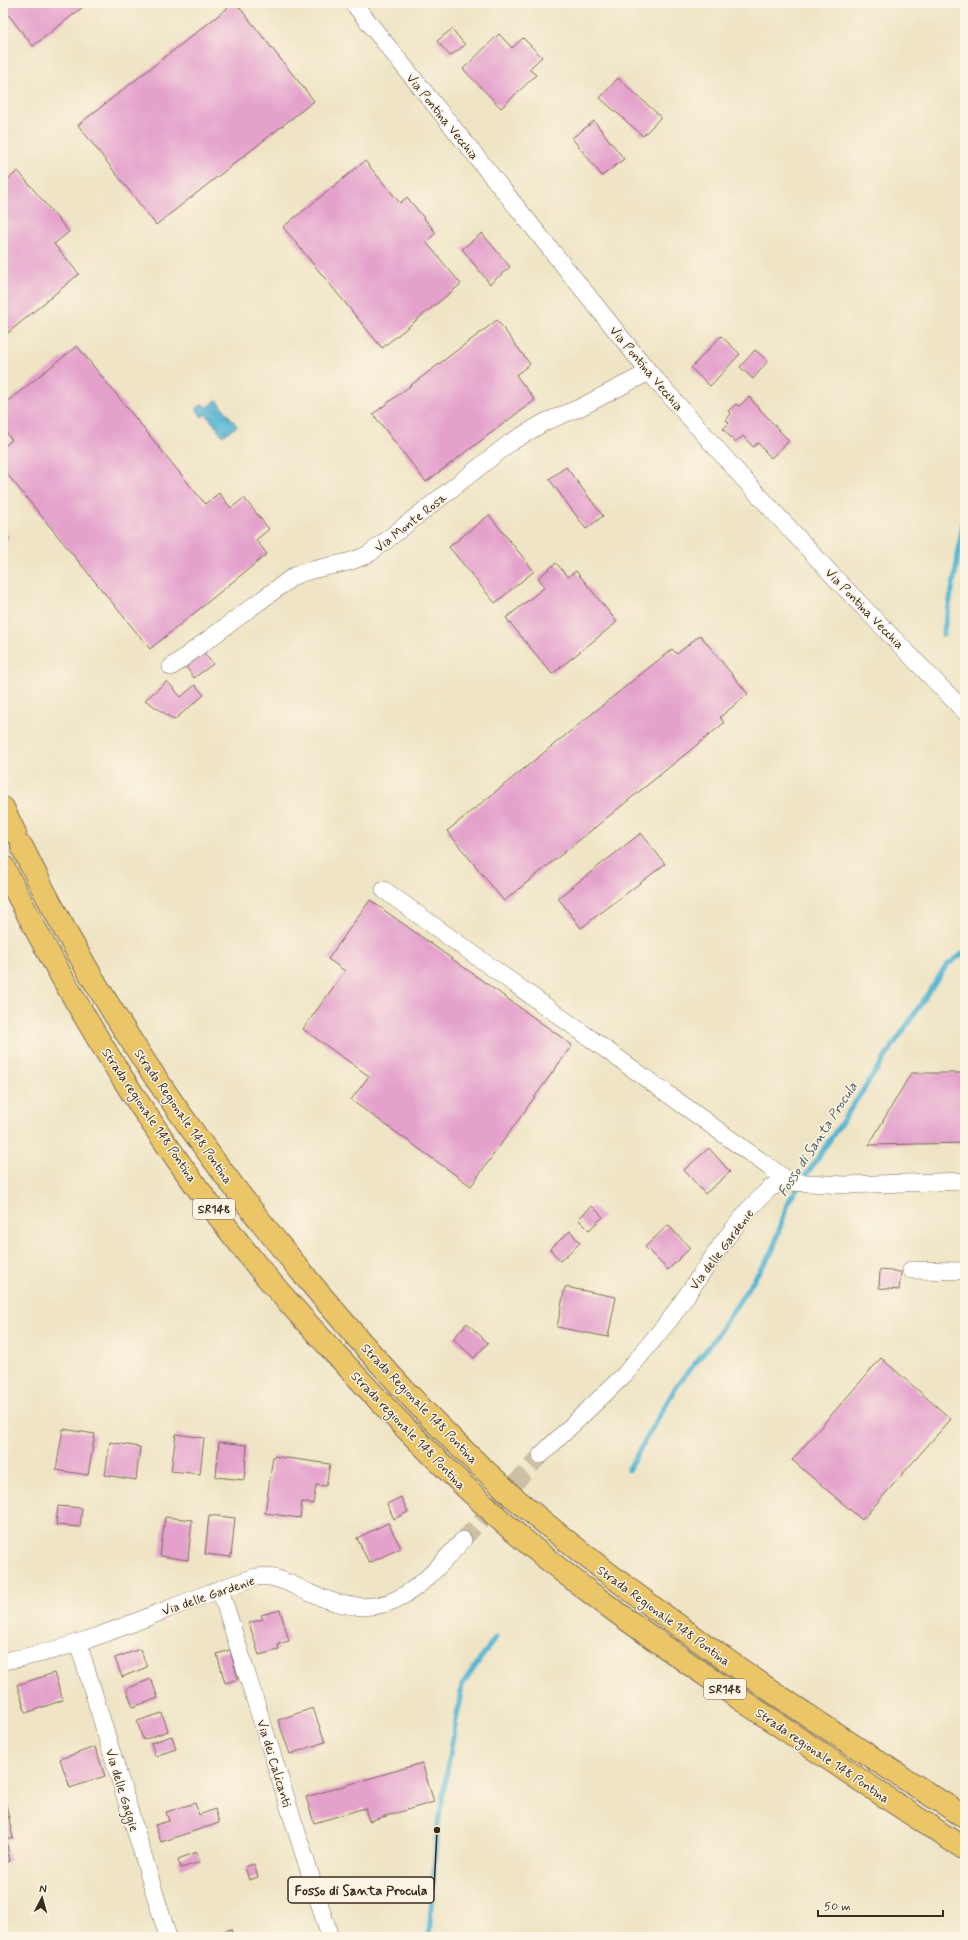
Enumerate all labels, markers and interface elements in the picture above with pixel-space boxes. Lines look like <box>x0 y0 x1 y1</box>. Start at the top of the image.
street label: Via Pontina Vecchia <box>402 70 482 164</box>
street label: Via Pontina Vecchia <box>605 323 686 415</box>
street label: Via Monte Rosa <box>371 489 451 557</box>
street label: Via Pontina Vecchia <box>821 565 907 653</box>
street label: Strada regionale 148 Pontina <box>97 1045 200 1187</box>
street label: Strada Regionale 148 Pontina <box>129 1046 236 1189</box>
water label: Fosso di Santa Procula <box>774 1079 862 1200</box>
road number: SR148 <box>193 1199 235 1219</box>
street label: Via delle Gardenie <box>686 1206 758 1294</box>
street label: Strada Regionale 148 Pontina <box>356 1340 481 1469</box>
street label: Strada regionale 148 Pontina <box>346 1368 469 1495</box>
street label: Strada Regionale 148 Pontina <box>592 1562 734 1671</box>
street label: Via delle Gardenie <box>160 1572 257 1620</box>
road number: SR148 <box>704 1679 746 1699</box>
street label: Strada regionale 148 Pontina <box>751 1705 893 1809</box>
street label: Via dei Calicanti <box>252 1718 295 1809</box>
street label: Via delle Gaggie <box>99 1747 142 1835</box>
callout: Fosso di Santa Procula <box>288 1877 434 1903</box>
north arrow <box>22 1878 62 1918</box>
text: N <box>39 1882 47 1896</box>
text: Fosso di Santa Procula <box>294 1882 428 1900</box>
scale bar <box>818 1892 943 1918</box>
text: 50 m <box>824 1899 851 1915</box>

